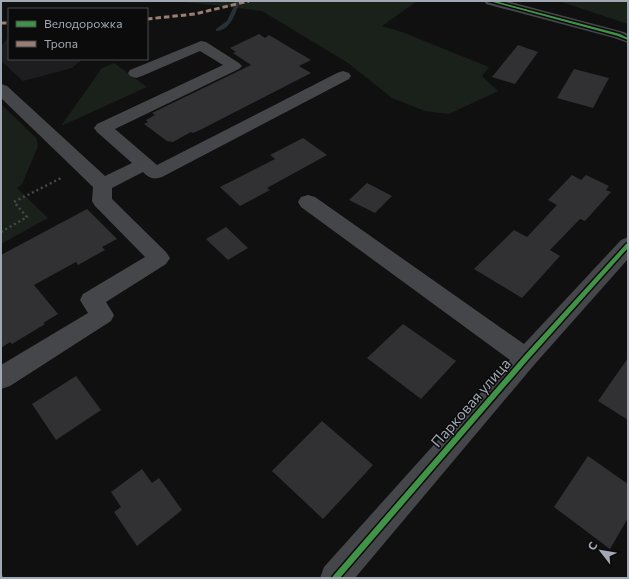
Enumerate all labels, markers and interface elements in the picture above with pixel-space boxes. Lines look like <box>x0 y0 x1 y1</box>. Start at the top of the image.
legend <box>8 8 148 60</box>
text: Велодорожка <box>44 16 122 30</box>
text: Тропа <box>44 36 78 50</box>
street label: Парковая улица <box>427 354 514 450</box>
north arrow <box>581 531 621 571</box>
text: С <box>584 539 600 552</box>

